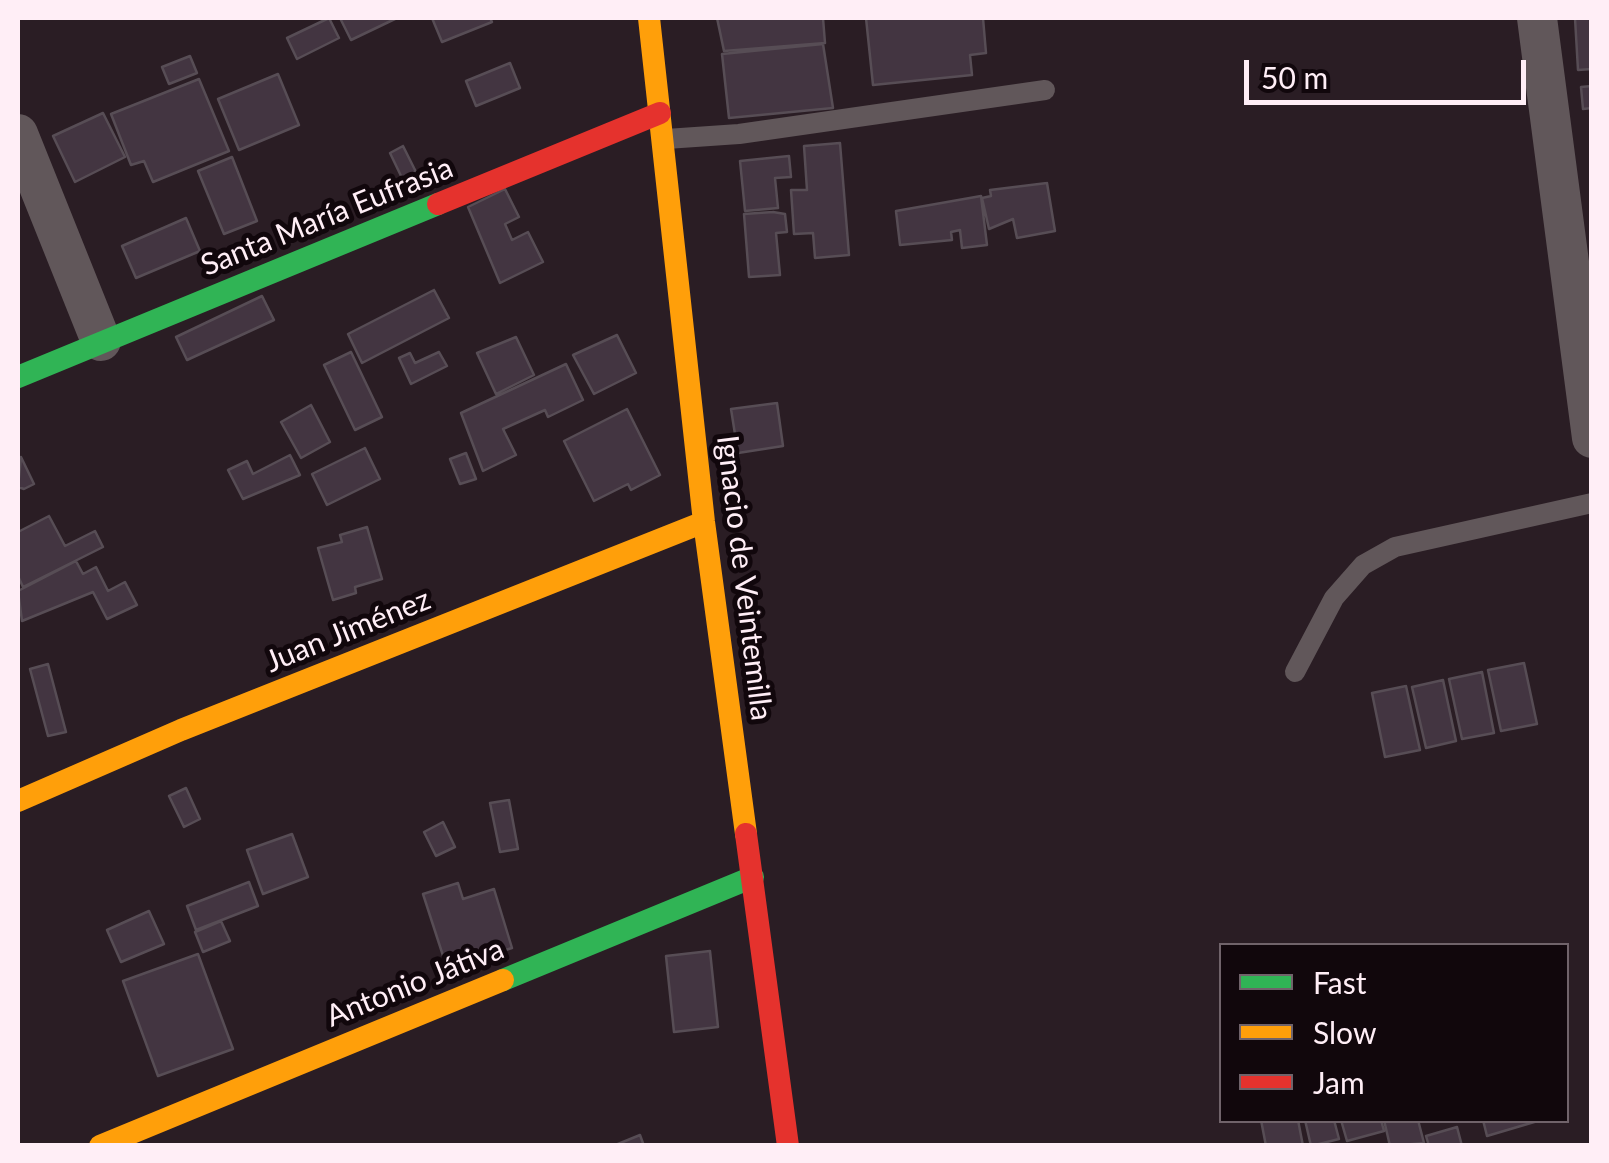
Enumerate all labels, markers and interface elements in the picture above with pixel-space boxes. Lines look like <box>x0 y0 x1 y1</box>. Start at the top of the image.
scale bar <box>1249 40 1532 102</box>
text: 50 m <box>1261 59 1328 95</box>
street label: Santa María Eufrasia <box>196 150 458 284</box>
street label: Ignacio de Veintemilla <box>709 433 779 723</box>
street label: Juan Jiménez <box>260 582 436 680</box>
street label: Antonio Játiva <box>321 931 509 1035</box>
legend <box>1219 943 1569 1123</box>
text: Fast <box>1313 964 1367 1000</box>
text: Slow <box>1313 1014 1376 1050</box>
text: Jam <box>1313 1064 1365 1100</box>

